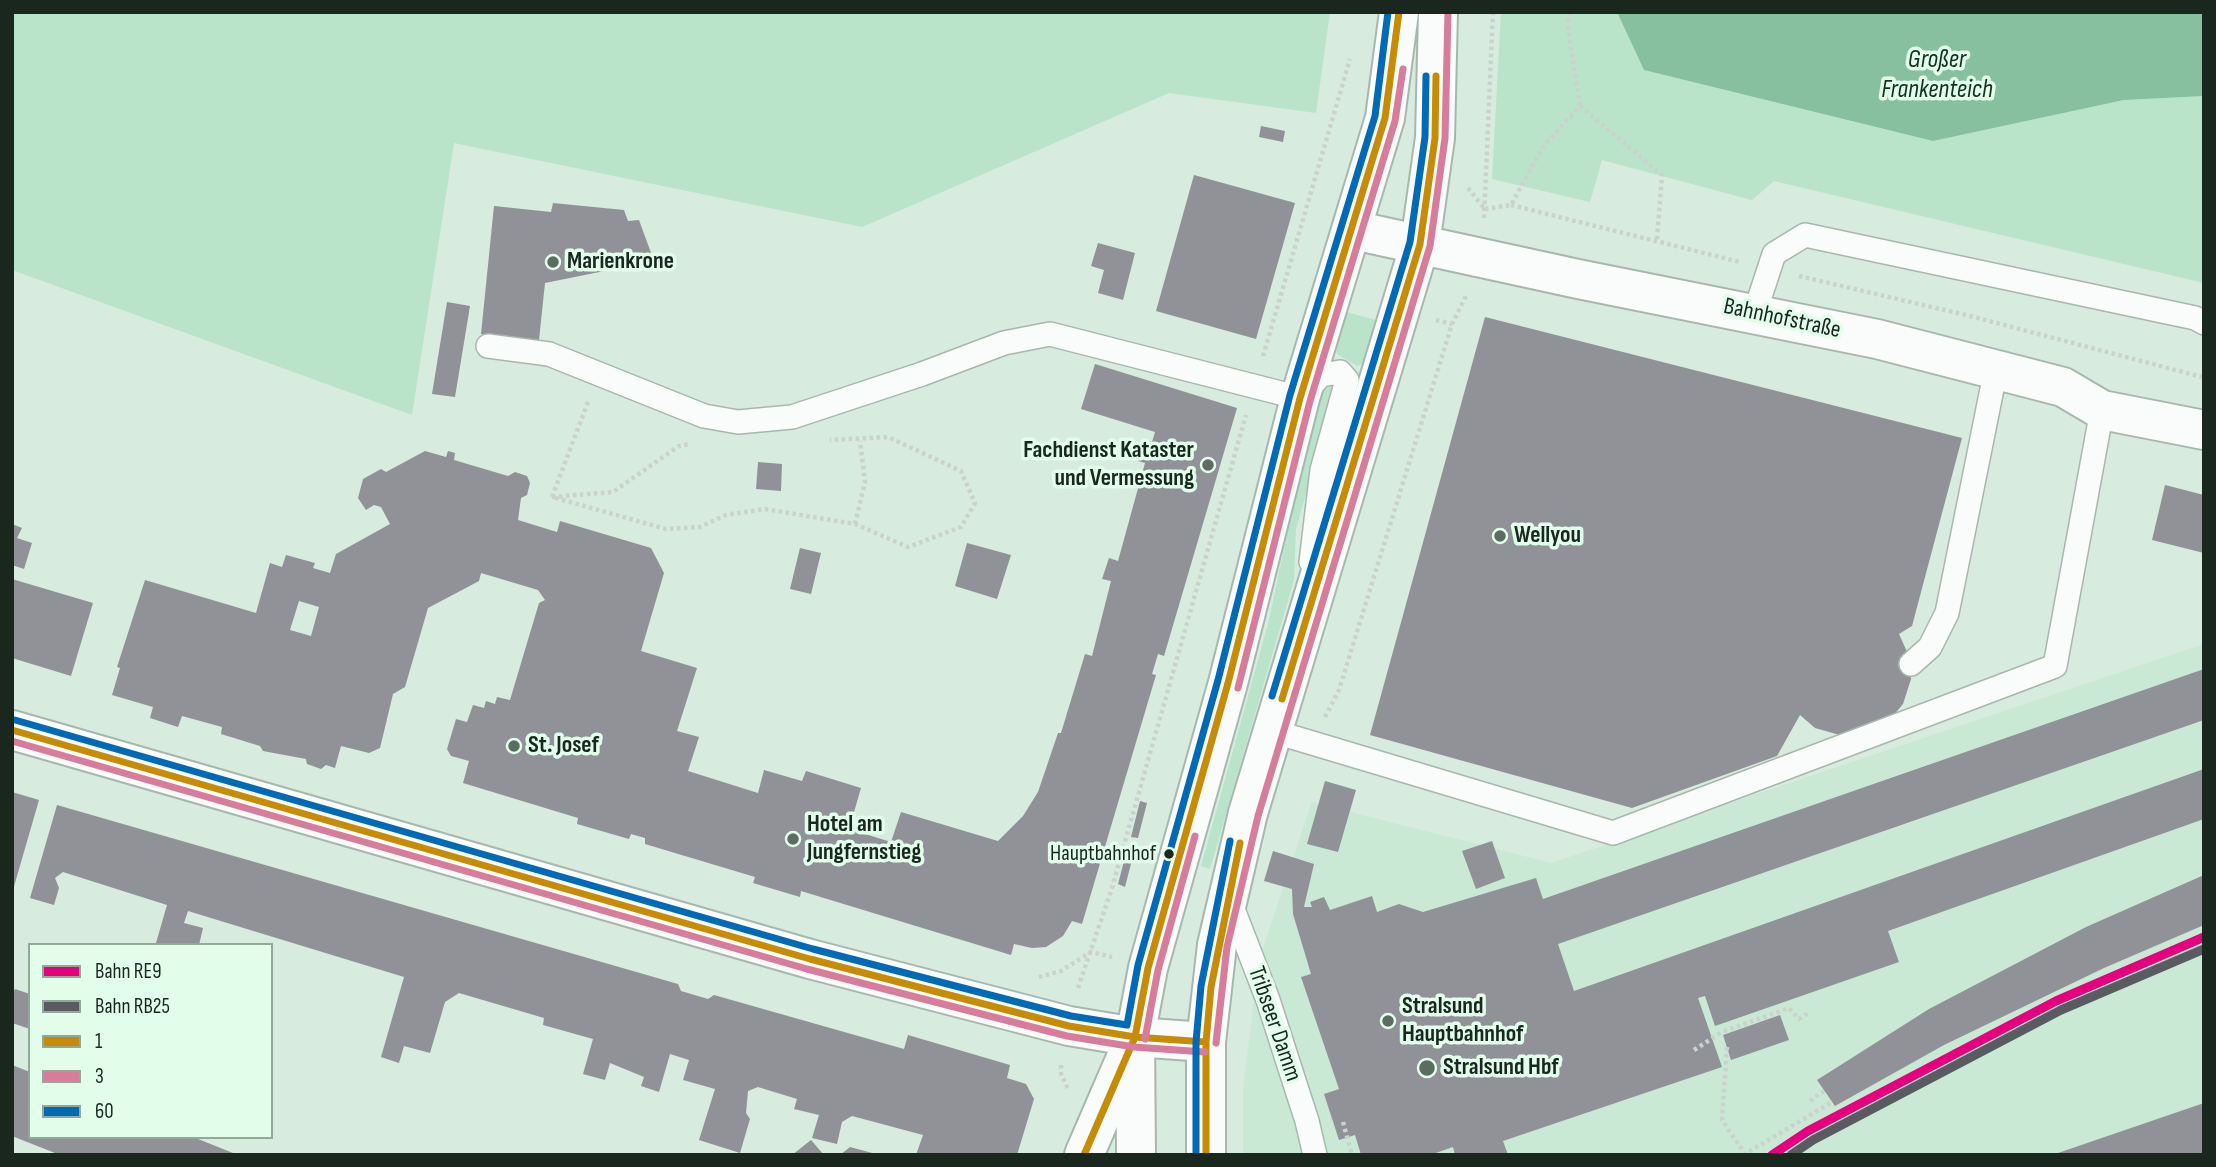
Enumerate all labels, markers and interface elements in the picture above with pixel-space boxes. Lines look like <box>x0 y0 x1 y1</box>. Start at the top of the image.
water label: Großer Frankenteich <box>1881 44 1993 106</box>
place label: Marienkrone <box>567 248 674 276</box>
marker: Marienkrone <box>545 254 561 270</box>
street label: Bahnhofstraße <box>1721 293 1843 345</box>
place label: Fachdienst Kataster und Vermessung <box>1023 437 1194 493</box>
marker: Fachdienst Kataster und Vermessung <box>1200 457 1216 473</box>
place label: Wellyou <box>1514 522 1581 550</box>
marker: Wellyou <box>1492 528 1508 544</box>
place label: St. Josef <box>528 732 599 760</box>
marker: St. Josef <box>506 738 522 754</box>
place label: Hotel am Jungfernstieg <box>807 811 921 867</box>
marker: Hotel am Jungfernstieg <box>785 831 801 847</box>
place label: Hauptbahnhof <box>1050 841 1156 867</box>
marker: Hauptbahnhof <box>1162 847 1176 861</box>
legend <box>28 943 273 1139</box>
text: Bahn RE9 <box>95 959 161 984</box>
street label: Tribseer Damm <box>1241 963 1307 1085</box>
place label: Stralsund Hauptbahnhof <box>1402 993 1524 1049</box>
text: Bahn RB25 <box>95 994 170 1019</box>
marker: Stralsund Hauptbahnhof <box>1380 1013 1396 1029</box>
text: 1 <box>95 1029 102 1054</box>
place label: Stralsund Hbf <box>1443 1054 1559 1082</box>
marker: Stralsund Hbf <box>1417 1058 1437 1078</box>
text: 3 <box>95 1064 104 1089</box>
text: 60 <box>95 1099 114 1124</box>

